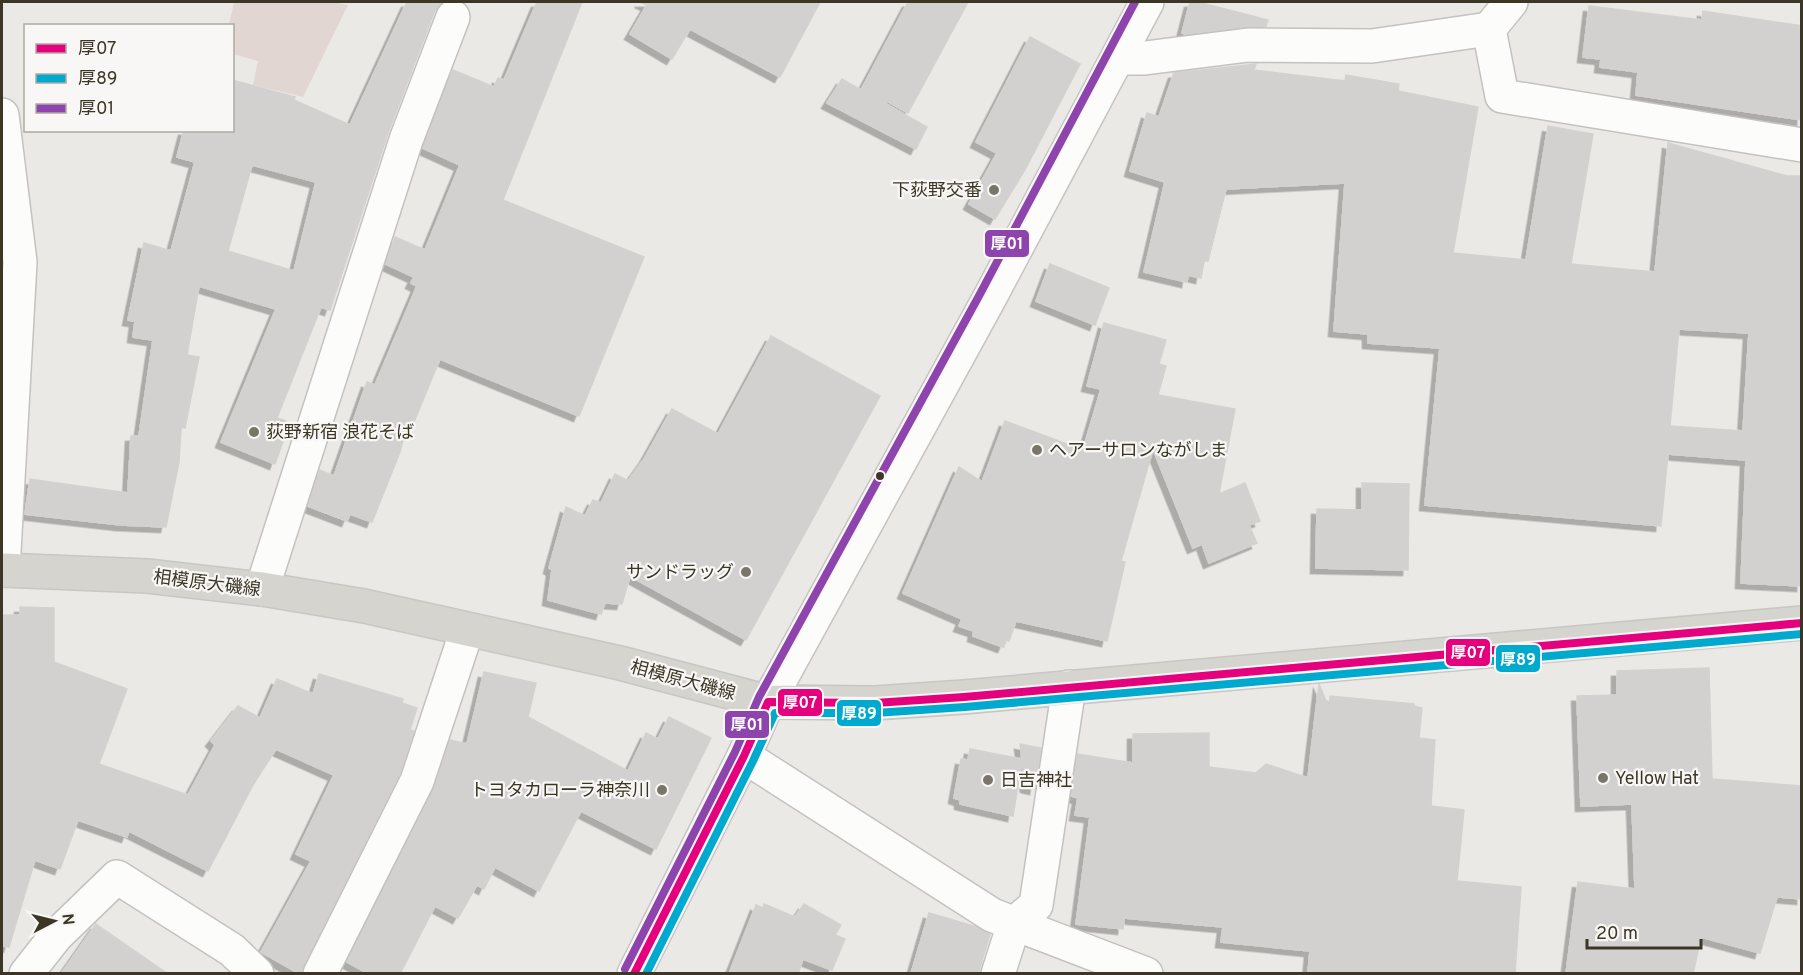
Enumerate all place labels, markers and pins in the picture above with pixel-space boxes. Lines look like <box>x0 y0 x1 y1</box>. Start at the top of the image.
place label: 下荻野交番 <box>892 180 982 203</box>
marker: 下荻野交番 <box>987 183 1001 197</box>
place label: 荻野新宿 浪花そば <box>266 422 414 445</box>
marker: 荻野新宿 浪花そば <box>247 425 261 439</box>
place label: ヘアーサロンながしま <box>1049 440 1228 463</box>
marker: ヘアーサロンながしま <box>1030 443 1044 457</box>
unlabelled marker <box>874 470 886 482</box>
place label: サンドラッグ <box>626 562 734 585</box>
marker: サンドラッグ <box>739 565 753 579</box>
place label: Yellow Hat <box>1615 768 1699 791</box>
place label: 日吉神社 <box>1000 770 1072 793</box>
marker: Yellow Hat <box>1596 771 1610 785</box>
marker: 日吉神社 <box>981 773 995 787</box>
place label: トヨタカローラ神奈川 <box>470 780 650 803</box>
marker: トヨタカローラ神奈川 <box>655 783 669 797</box>

